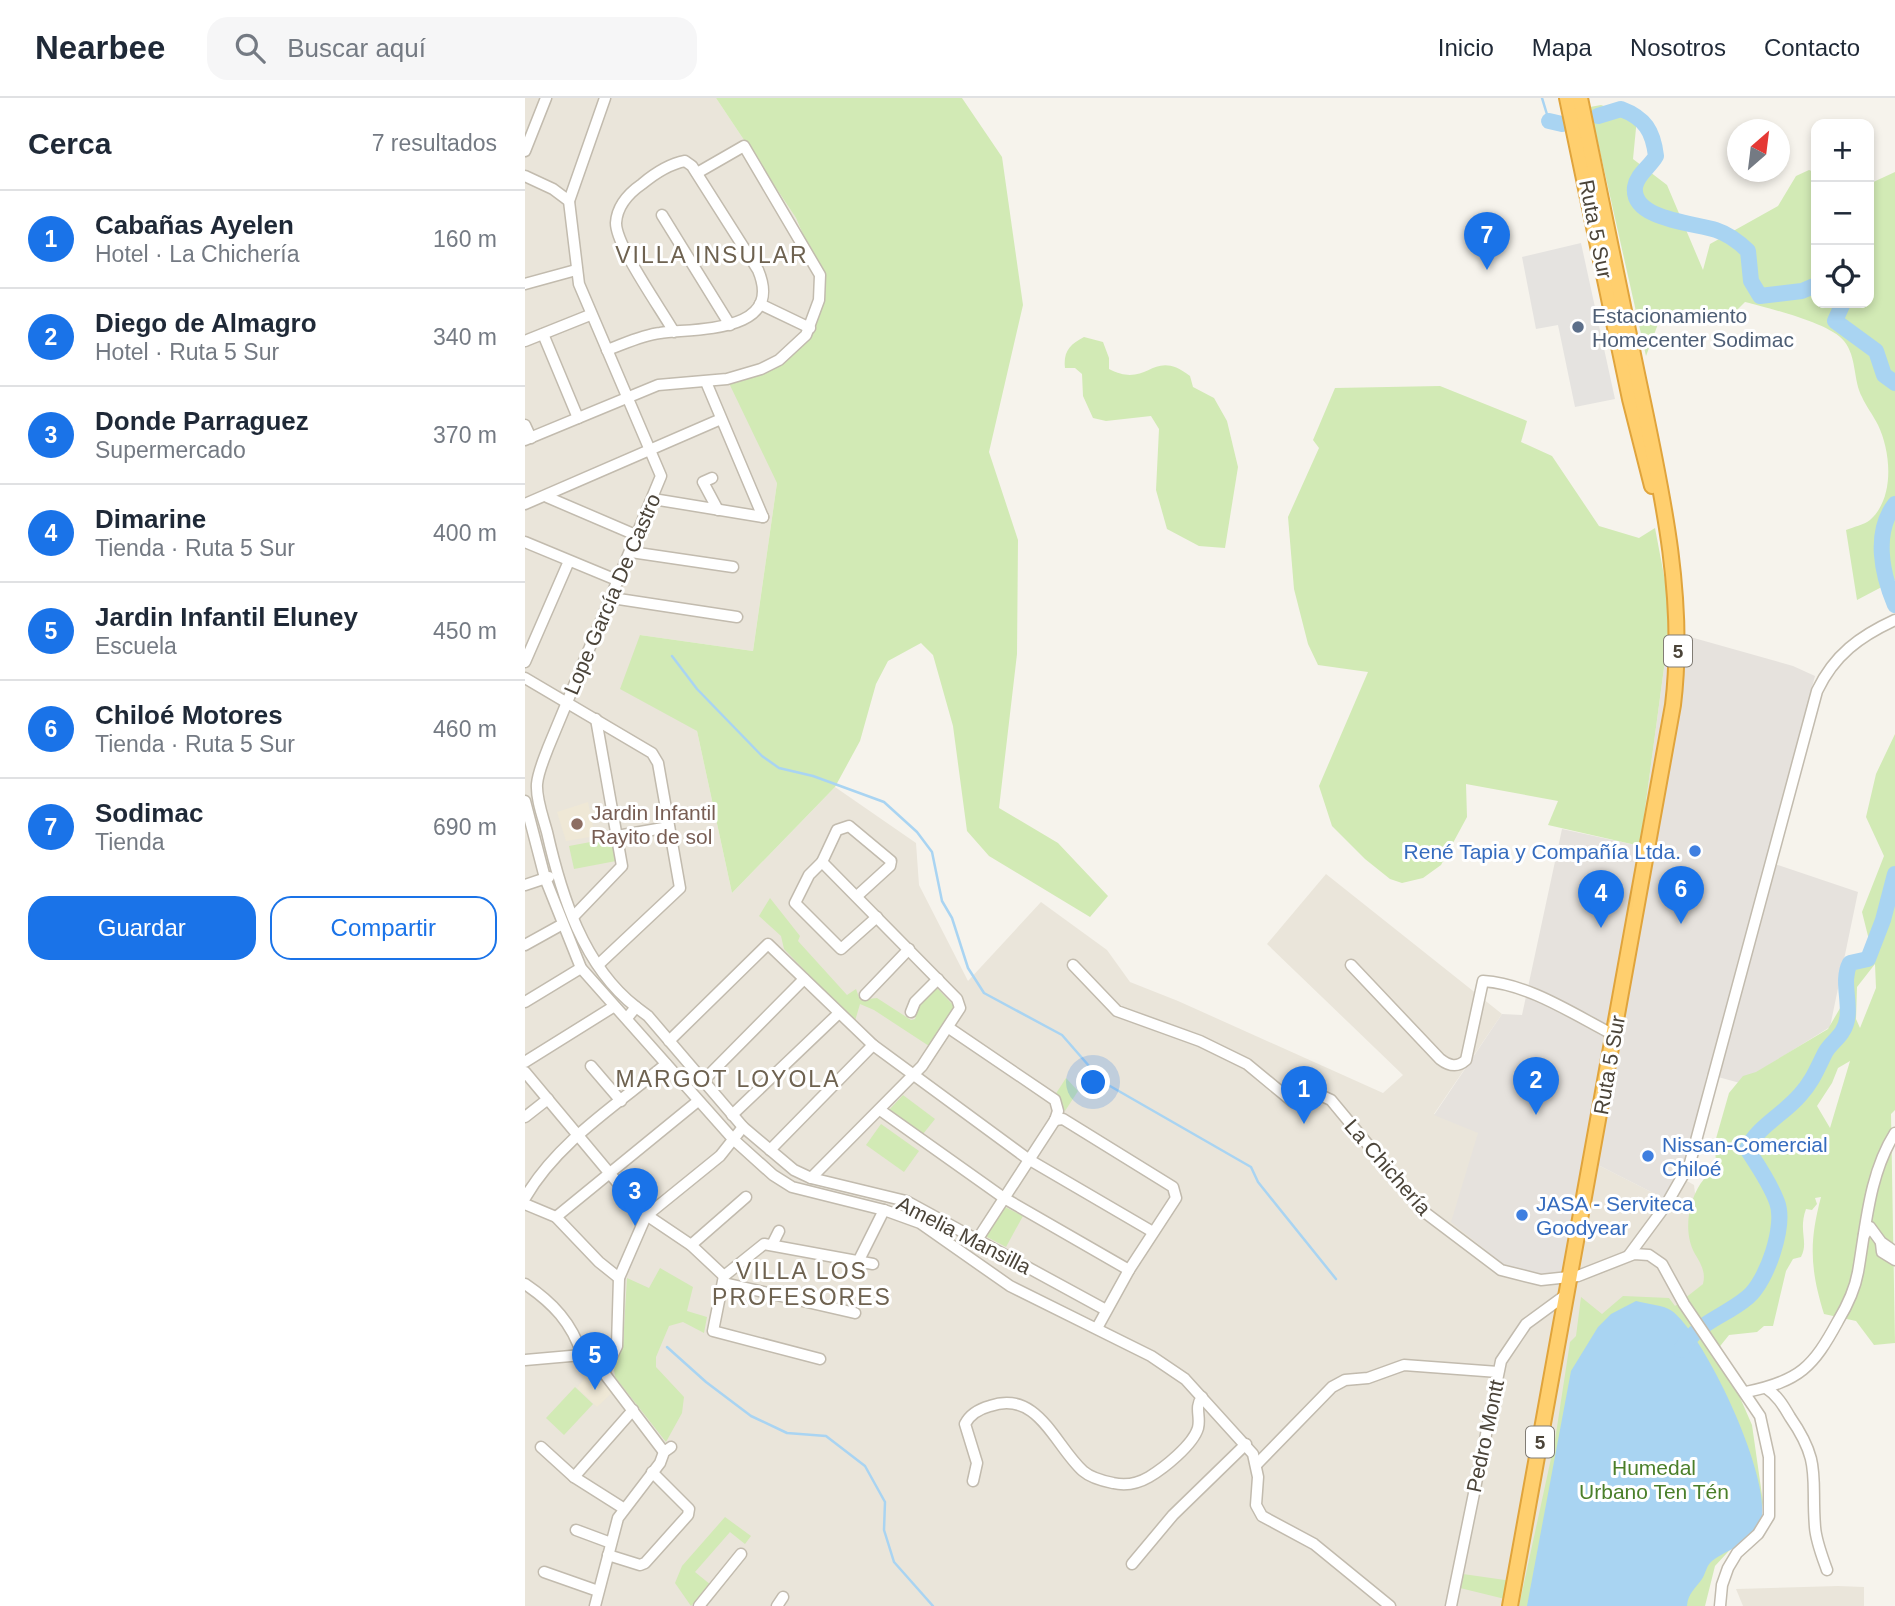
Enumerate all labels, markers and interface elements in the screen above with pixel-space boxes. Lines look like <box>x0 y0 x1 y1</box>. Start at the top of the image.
search box <box>207 17 697 80</box>
text: Nearbee <box>35 29 165 66</box>
icon: search <box>231 29 269 67</box>
text: Buscar aquí <box>287 33 426 63</box>
text: Inicio <box>1438 34 1494 61</box>
text: Mapa <box>1532 34 1592 61</box>
text: Nosotros <box>1630 34 1726 61</box>
text: Contacto <box>1764 34 1860 61</box>
north arrow <box>1727 119 1790 182</box>
map controls <box>1811 119 1874 308</box>
button: + <box>1811 119 1874 182</box>
text: Cerca <box>28 127 111 160</box>
text: 7 resultados <box>372 130 497 156</box>
street label: Ruta 5 Sur <box>1575 178 1617 280</box>
button: − <box>1811 182 1874 245</box>
text: Cabañas Ayelen <box>95 210 294 240</box>
pin: 7 <box>1464 212 1510 270</box>
text: 1 <box>45 226 57 252</box>
text: 160 m <box>433 226 497 252</box>
text: Hotel · La Chichería <box>95 241 300 267</box>
district label: VILLA INSULAR <box>615 242 809 268</box>
button: locate <box>1811 245 1874 308</box>
place label: Estacionamiento Homecenter Sodimac <box>1592 304 1794 351</box>
text: Diego de Almagro <box>95 308 317 338</box>
marker: Estacionamiento Homecenter Sodimac <box>1570 319 1586 335</box>
text: 2 <box>45 324 57 350</box>
text: 340 m <box>433 324 497 350</box>
text: Hotel · Ruta 5 Sur <box>95 339 279 365</box>
text: Donde Parraguez <box>95 406 309 436</box>
text: 3 <box>45 422 57 448</box>
text: 370 m <box>433 422 497 448</box>
text: Supermercado <box>95 437 246 463</box>
street label: Lope García De Castro <box>559 490 665 698</box>
text: Dimarine <box>95 504 206 534</box>
text: 4 <box>45 520 57 546</box>
text: 400 m <box>433 520 497 546</box>
text: Tienda · Ruta 5 Sur <box>95 535 295 561</box>
text: Jardin Infantil Eluney <box>95 602 358 632</box>
text: 5 <box>45 618 57 644</box>
text: 450 m <box>433 618 497 644</box>
text: Escuela <box>95 633 177 659</box>
road number: 5 <box>1664 636 1692 666</box>
text: Chiloé Motores <box>95 700 283 730</box>
text: 6 <box>45 716 57 742</box>
text: 460 m <box>433 716 497 742</box>
text: Tienda · Ruta 5 Sur <box>95 731 295 757</box>
text: Sodimac <box>95 798 203 828</box>
place label: Jardin Infantil Rayito de sol <box>591 801 716 848</box>
text: 7 <box>45 814 57 840</box>
text: 690 m <box>433 814 497 840</box>
marker: Jardin Infantil Rayito de sol <box>569 816 585 832</box>
text: Tienda <box>95 829 164 855</box>
place label: René Tapia y Compañía Ltda. <box>1404 840 1681 863</box>
marker: René Tapia y Compañía Ltda. <box>1687 843 1703 859</box>
pin: 6 <box>1658 866 1704 924</box>
pin: 4 <box>1578 870 1624 928</box>
button: Guardar <box>28 896 256 960</box>
button: Compartir <box>270 896 497 960</box>
street label: Ruta 5 Sur <box>1589 1014 1629 1116</box>
pin: 2 <box>1513 1057 1559 1115</box>
your location <box>1076 1065 1110 1099</box>
district label: MARGOT LOYOLA <box>616 1066 840 1092</box>
pin: 1 <box>1281 1066 1327 1124</box>
street label: La Chichería <box>1340 1115 1436 1220</box>
place label: Nissan-Comercial Chiloé <box>1662 1133 1828 1180</box>
marker: Nissan-Comercial Chiloé <box>1640 1148 1656 1164</box>
pin: 3 <box>612 1168 658 1226</box>
street label: Amelia Mansilla <box>893 1191 1035 1279</box>
place label: JASA - Serviteca Goodyear <box>1536 1192 1694 1239</box>
marker: JASA - Serviteca Goodyear <box>1514 1207 1530 1223</box>
district label: VILLA LOS PROFESORES <box>712 1258 892 1310</box>
pin: 5 <box>572 1332 618 1390</box>
street label: Pedro Montt <box>1462 1378 1508 1494</box>
road number: 5 <box>1526 1426 1554 1458</box>
park label: Humedal Urbano Ten Tén <box>1579 1456 1729 1503</box>

